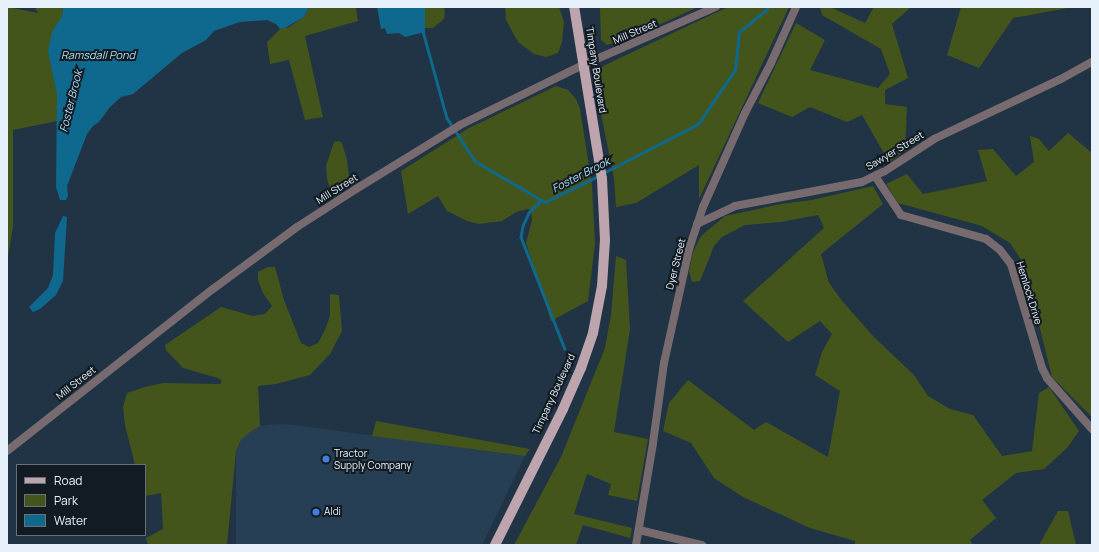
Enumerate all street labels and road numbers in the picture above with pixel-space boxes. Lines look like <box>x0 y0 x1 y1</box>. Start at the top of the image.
street label: Mill Street <box>611 17 659 47</box>
street label: Timpany Boulevard <box>583 26 609 114</box>
street label: Sawyer Street <box>864 129 926 173</box>
street label: Mill Street <box>314 172 360 206</box>
street label: Dyer Street <box>664 237 688 291</box>
street label: Hemlock Drive <box>1014 260 1044 326</box>
street label: Timpany Boulevard <box>530 352 578 436</box>
street label: Mill Street <box>54 364 98 402</box>

